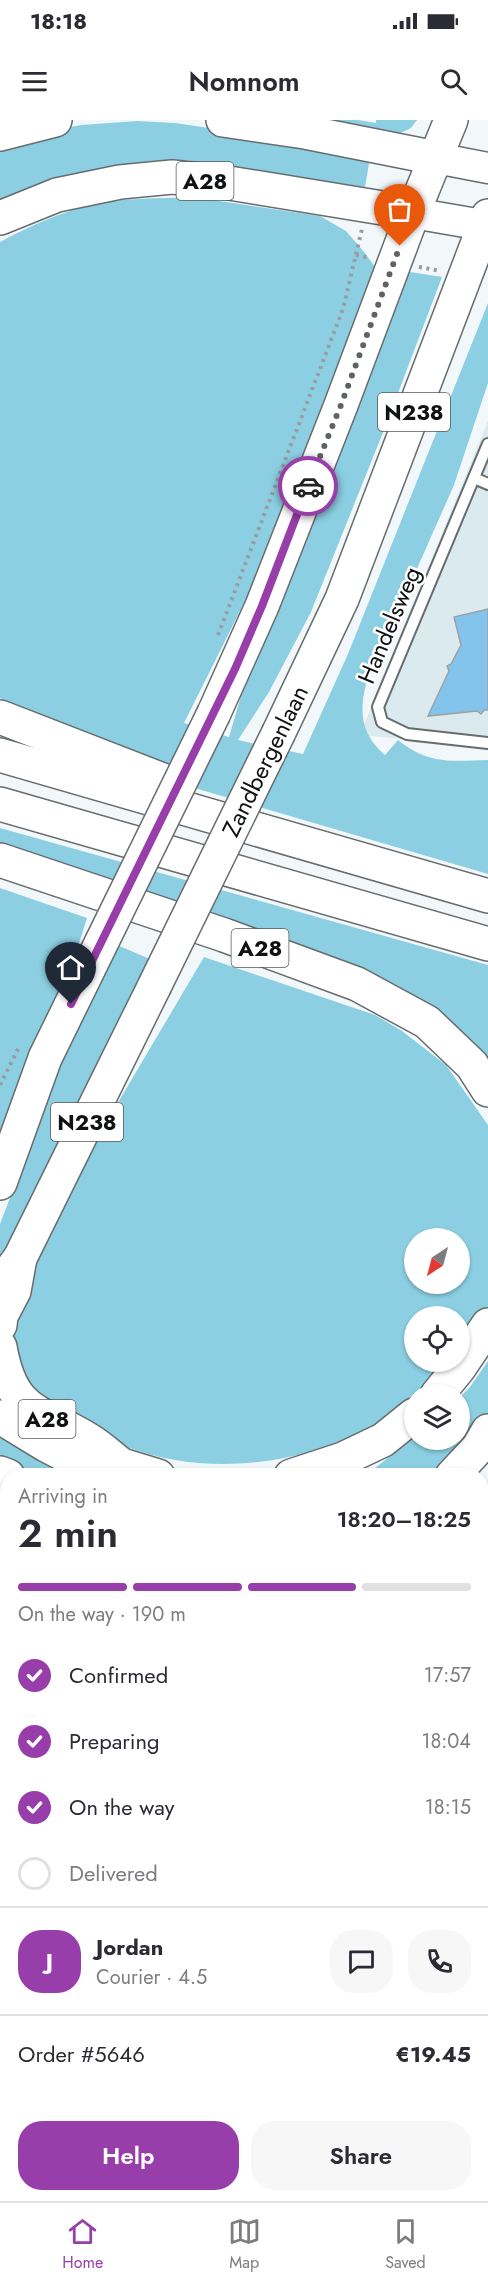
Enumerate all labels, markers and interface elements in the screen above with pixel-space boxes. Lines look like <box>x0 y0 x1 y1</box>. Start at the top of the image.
text: 18:18 <box>30 5 87 37</box>
text: Nomnom <box>188 62 300 101</box>
icon: menu <box>18 65 51 98</box>
icon: search <box>437 65 470 98</box>
road number: A28 <box>176 162 234 200</box>
pin <box>374 184 425 246</box>
icon: bag <box>383 193 416 226</box>
road number: N238 <box>378 393 450 431</box>
courier <box>278 456 338 516</box>
icon: car <box>292 470 325 503</box>
street label: Handelsweg <box>349 561 429 689</box>
street label: Zandbergenlaan <box>213 679 317 843</box>
road number: A28 <box>232 929 288 967</box>
pin <box>45 942 96 1004</box>
icon: home <box>54 951 87 984</box>
road number: N238 <box>51 1103 123 1141</box>
north arrow <box>404 1228 470 1294</box>
map controls <box>404 1228 470 1450</box>
button: locate <box>404 1306 470 1372</box>
button: layers <box>404 1384 470 1450</box>
road number: A28 <box>18 1400 76 1438</box>
text: Arriving in <box>18 1482 108 1511</box>
text: 18:20–18:25 <box>337 1503 471 1535</box>
text: 2 min <box>18 1505 118 1562</box>
text: On the way · 190 m <box>18 1600 186 1629</box>
icon: check <box>18 1659 51 1692</box>
text: Confirmed <box>69 1659 168 1691</box>
text: 17:57 <box>424 1661 471 1690</box>
icon: check <box>18 1725 51 1758</box>
text: Preparing <box>69 1725 160 1757</box>
text: 18:04 <box>421 1727 471 1756</box>
icon: check <box>18 1791 51 1824</box>
text: On the way <box>69 1791 174 1823</box>
text: 18:15 <box>425 1793 471 1822</box>
text: Delivered <box>69 1857 158 1889</box>
button: chat <box>330 1930 393 1993</box>
button: phone <box>408 1930 471 1993</box>
text: Jordan <box>96 1931 163 1963</box>
text: J <box>46 1945 53 1977</box>
text: Courier · 4.5 <box>96 1963 207 1992</box>
text: Order #5646 <box>18 2038 145 2070</box>
text: €19.45 <box>396 2038 471 2070</box>
button: Help <box>18 2121 239 2190</box>
button: Share <box>251 2121 471 2190</box>
tab: Home <box>62 2215 103 2274</box>
tab: Map <box>228 2215 261 2274</box>
tab: Saved <box>385 2215 426 2274</box>

